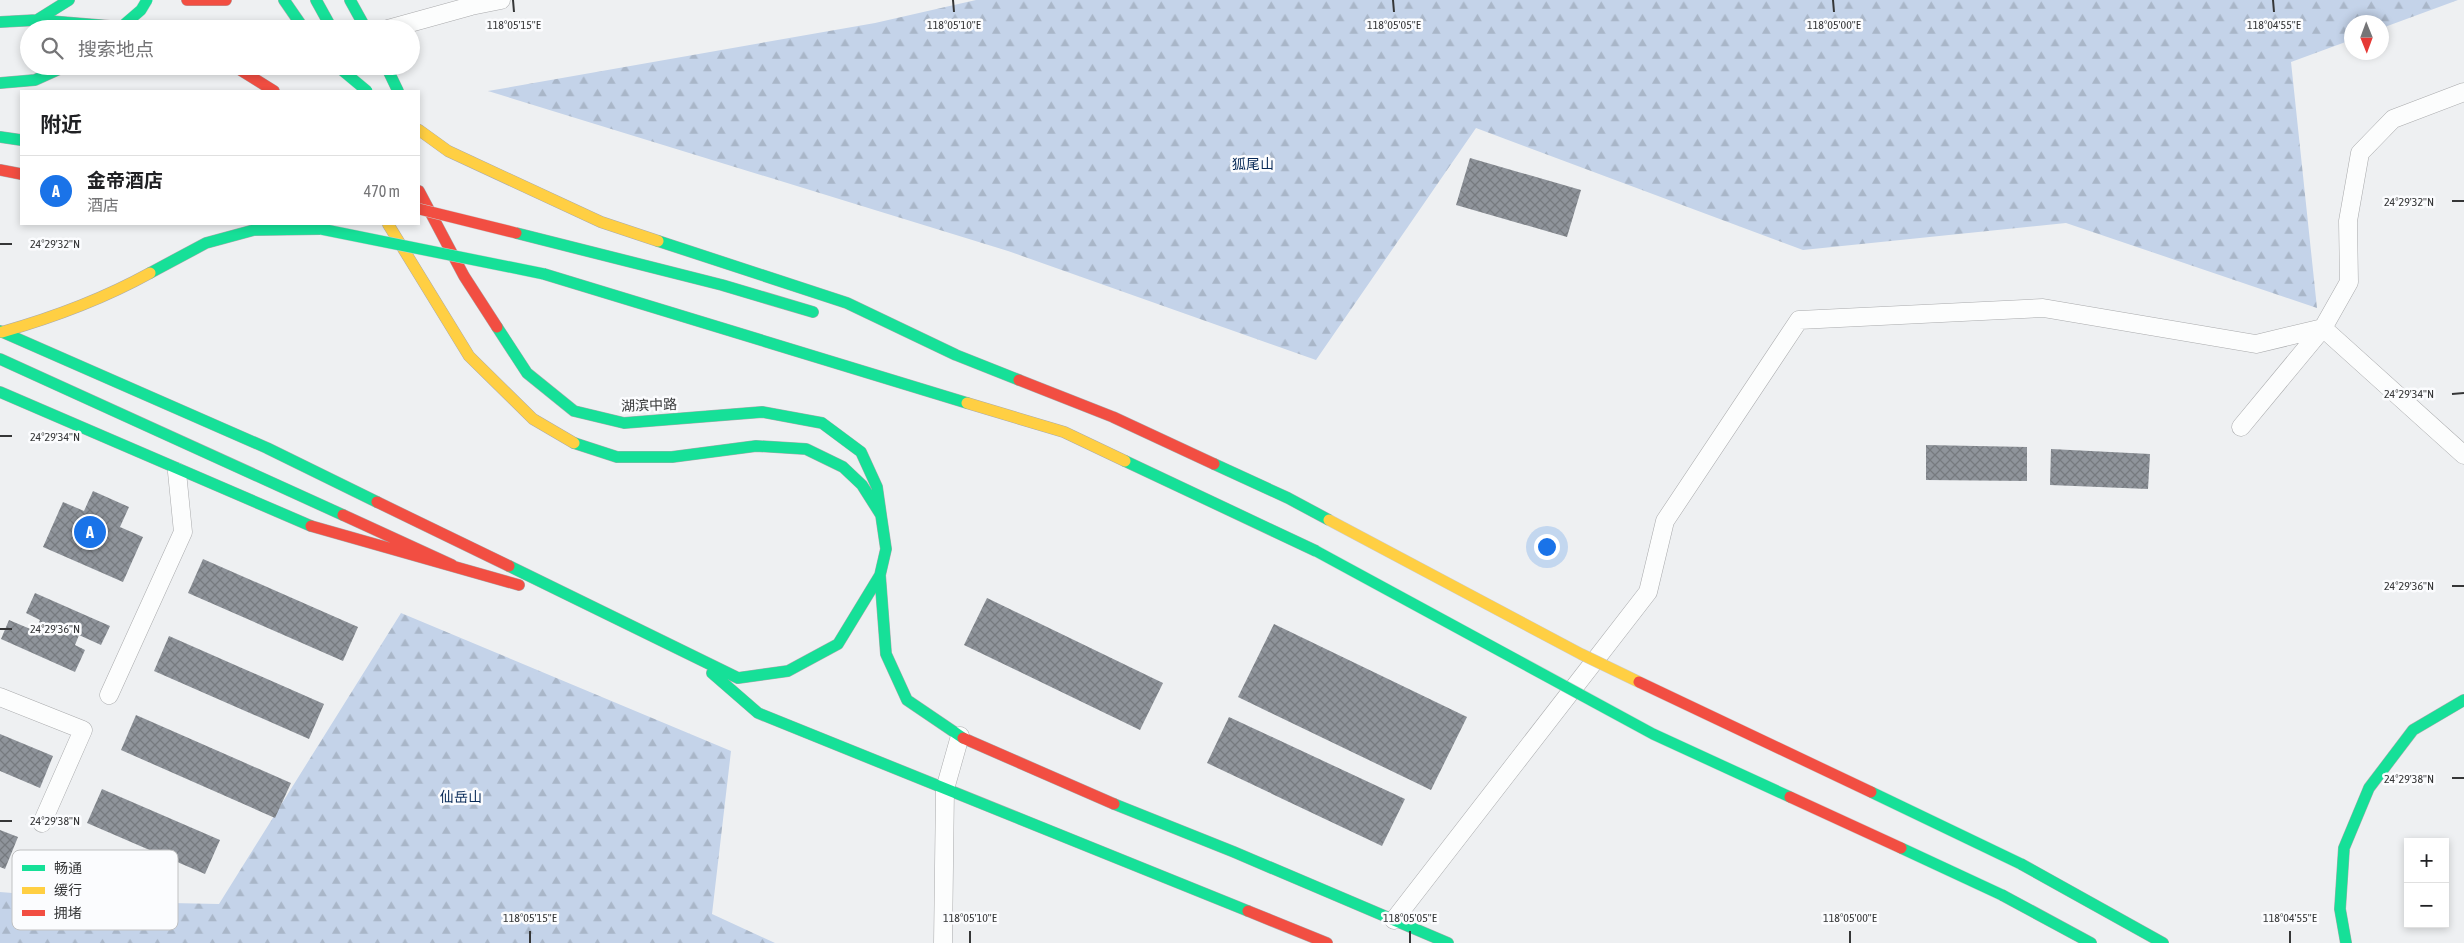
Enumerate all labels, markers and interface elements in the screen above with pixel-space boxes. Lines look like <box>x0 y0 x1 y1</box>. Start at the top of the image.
north arrow <box>2344 15 2389 60</box>
text: 118°05'15"E <box>487 18 541 32</box>
text: 118°05'10"E <box>927 18 981 32</box>
text: 118°05'05"E <box>1367 18 1421 32</box>
text: 118°05'00"E <box>1807 18 1861 32</box>
text: 118°04'55"E <box>2247 18 2301 32</box>
search box <box>20 20 420 75</box>
icon: search <box>38 34 66 62</box>
text: 搜索地点 <box>78 38 154 60</box>
text: 附近 <box>40 112 82 136</box>
park label: 狐尾山 <box>1232 156 1274 172</box>
text: 金帝酒店 <box>87 169 163 191</box>
text: A <box>52 182 60 200</box>
text: 470 m <box>364 182 400 200</box>
text: 24°29'32"N <box>2384 195 2434 209</box>
text: 酒店 <box>87 196 119 214</box>
text: 24°29'32"N <box>30 237 80 251</box>
text: 24°29'34"N <box>2384 387 2434 401</box>
street label: 湖滨中路 <box>621 396 677 414</box>
text: 24°29'34"N <box>30 430 80 444</box>
pin: A <box>74 513 106 551</box>
your location <box>1534 534 1560 560</box>
text: 24°29'36"N <box>2384 579 2434 593</box>
text: 24°29'36"N <box>30 622 80 636</box>
text: 24°29'38"N <box>2384 772 2434 786</box>
park label: 仙岳山 <box>440 789 482 805</box>
text: 24°29'38"N <box>30 814 80 828</box>
map controls <box>2404 838 2449 928</box>
button: + <box>2404 838 2449 883</box>
legend <box>12 850 178 930</box>
text: 畅通 <box>54 860 82 876</box>
text: 缓行 <box>54 882 82 898</box>
button: − <box>2404 883 2449 928</box>
text: 拥堵 <box>54 905 82 921</box>
text: 118°05'15"E <box>503 911 557 925</box>
text: 118°05'10"E <box>943 911 997 925</box>
text: 118°05'05"E <box>1383 911 1437 925</box>
text: 118°05'00"E <box>1823 911 1877 925</box>
text: 118°04'55"E <box>2263 911 2317 925</box>

